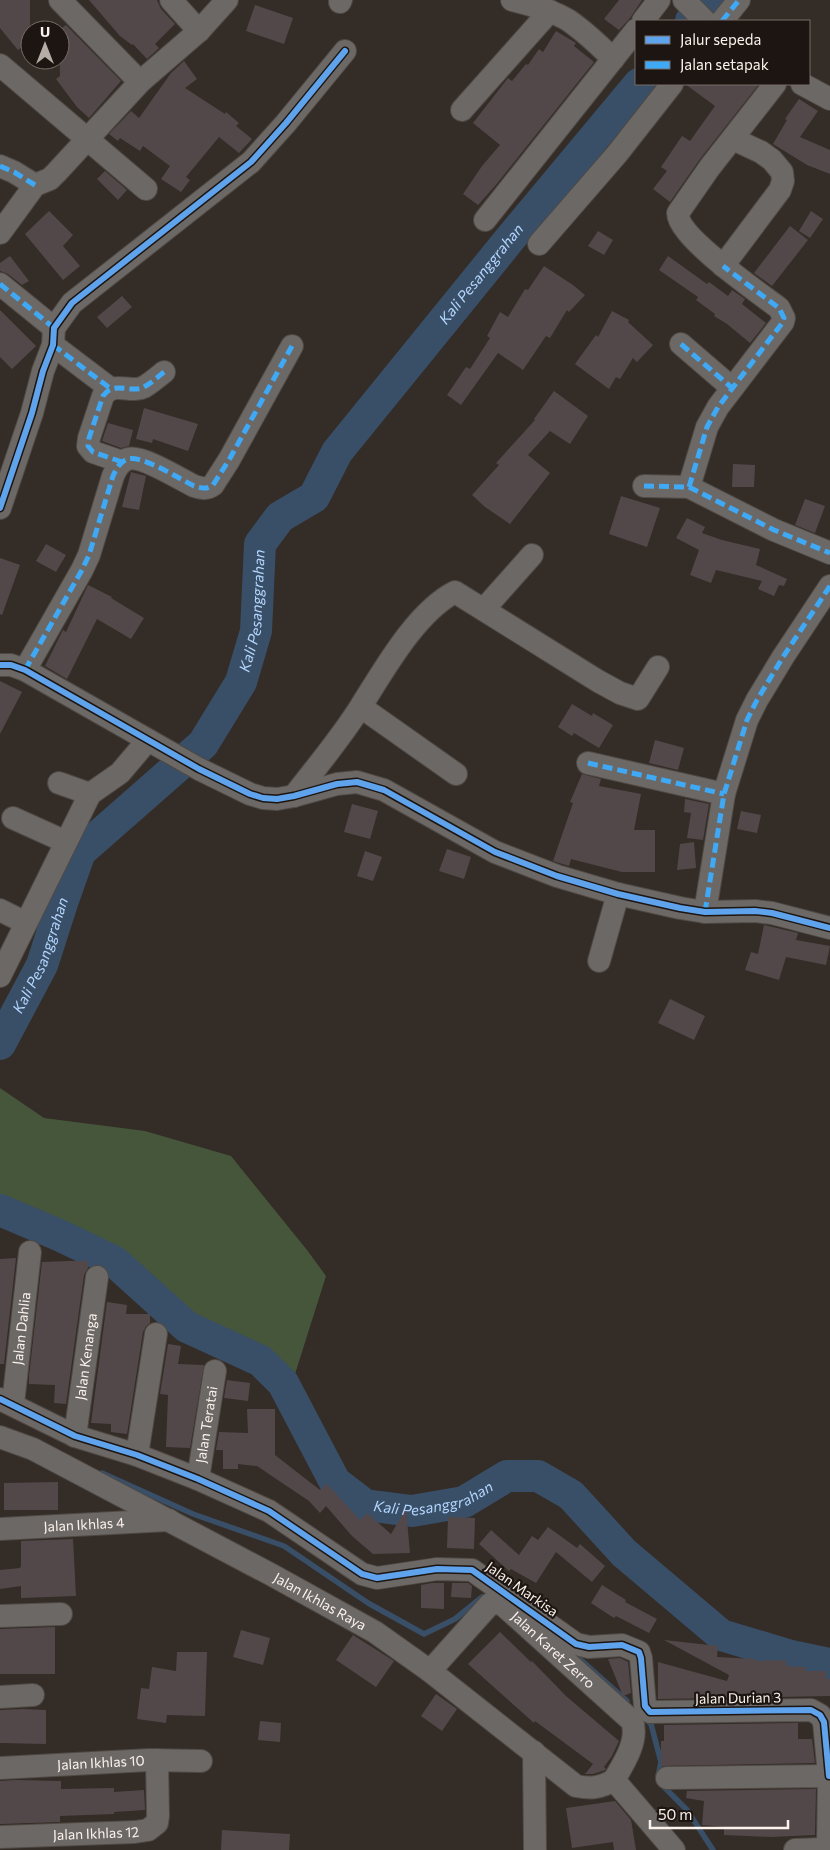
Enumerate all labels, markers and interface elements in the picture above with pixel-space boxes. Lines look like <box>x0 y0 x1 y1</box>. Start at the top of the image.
north arrow <box>20 20 70 70</box>
legend <box>635 20 810 85</box>
text: U <box>40 23 50 40</box>
text: Jalur sepeda <box>680 30 761 48</box>
text: Jalan setapak <box>680 55 769 73</box>
water label: Kali Pesanggrahan <box>435 220 527 327</box>
water label: Kali Pesanggrahan <box>234 549 268 674</box>
water label: Kali Pesanggrahan <box>8 895 71 1016</box>
street label: Jalan Dahlia <box>8 1291 33 1366</box>
street label: Jalan Kenanga <box>71 1312 100 1401</box>
street label: Jalan Teratai <box>192 1385 221 1464</box>
water label: Kali Pesanggrahan <box>373 1477 496 1519</box>
street label: Jalan Ikhlas 4 <box>43 1513 125 1535</box>
street label: Jalan Markisa <box>483 1558 562 1620</box>
street label: Jalan Ikhlas Raya <box>271 1569 369 1634</box>
street label: Jalan Karet Zerro <box>508 1607 599 1692</box>
street label: Jalan Durian 3 <box>695 1688 781 1707</box>
street label: Jalan Ikhlas 10 <box>57 1751 145 1773</box>
scale bar <box>650 1798 788 1830</box>
text: 50 m <box>658 1805 692 1823</box>
street label: Jalan Ikhlas 12 <box>52 1822 140 1843</box>

